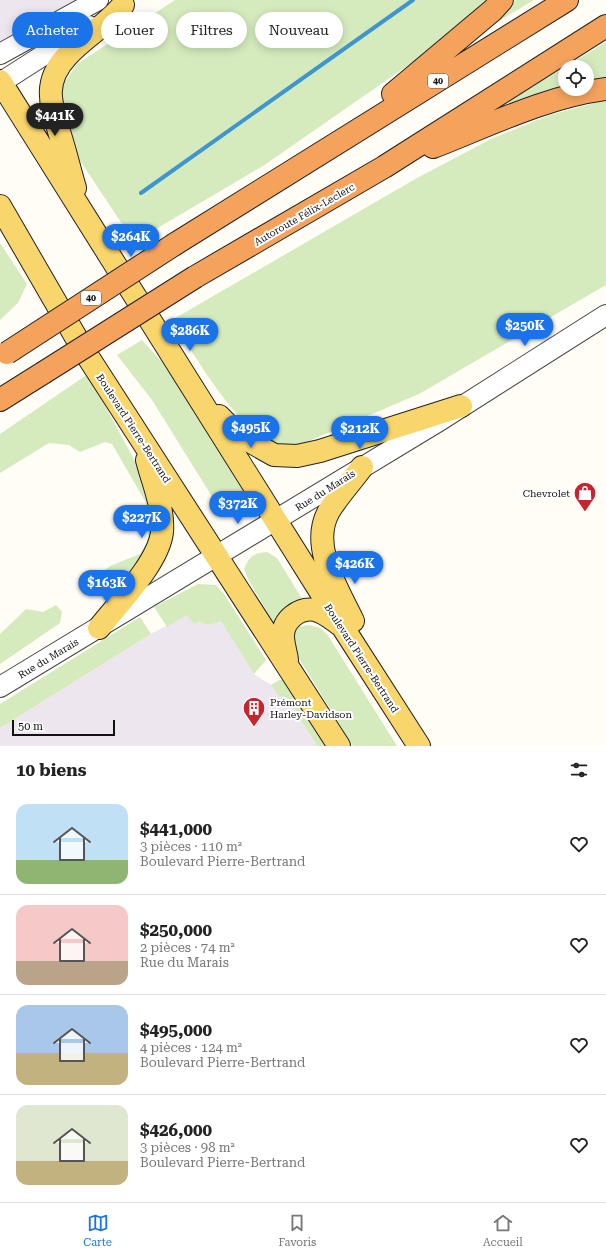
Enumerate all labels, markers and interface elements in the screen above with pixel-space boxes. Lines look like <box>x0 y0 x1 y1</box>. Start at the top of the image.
chip: Acheter <box>12 12 93 48</box>
chip: Louer <box>101 12 168 48</box>
chip: Filtres <box>176 12 247 48</box>
chip: Nouveau <box>255 12 343 48</box>
map controls <box>558 60 594 96</box>
button: locate <box>558 60 594 96</box>
road number: 40 <box>428 74 448 88</box>
pin: $441K <box>27 103 83 137</box>
text: $441K <box>35 108 75 123</box>
street label: Autoroute Félix-Leclerc <box>252 181 357 248</box>
pin: $264K <box>103 224 159 258</box>
text: $264K <box>111 229 151 244</box>
road number: 40 <box>81 291 101 305</box>
pin: $250K <box>497 313 553 347</box>
pin: $286K <box>162 318 218 352</box>
text: $250K <box>505 318 545 333</box>
text: $286K <box>170 323 210 338</box>
street label: Boulevard Pierre-Bertrand <box>94 372 173 485</box>
pin: $495K <box>223 415 279 449</box>
pin: $212K <box>332 416 388 450</box>
text: $495K <box>231 420 271 435</box>
text: $212K <box>340 421 380 436</box>
street label: Rue du Marais <box>293 467 357 513</box>
shop icon: Chevrolet <box>572 480 598 513</box>
place label: Chevrolet <box>523 488 570 499</box>
pin: $372K <box>210 491 266 525</box>
text: $372K <box>218 496 258 511</box>
pin: $227K <box>114 505 170 539</box>
text: $227K <box>122 510 162 525</box>
pin: $426K <box>327 551 383 585</box>
text: $426K <box>335 556 375 571</box>
pin: $163K <box>79 570 135 604</box>
text: $163K <box>87 575 127 590</box>
street label: Boulevard Pierre-Bertrand <box>322 602 401 715</box>
street label: Rue du Marais <box>16 636 81 681</box>
building icon: Prémont Harley-Davidson <box>241 695 267 728</box>
place label: Prémont Harley-Davidson <box>270 697 352 720</box>
scale bar <box>12 718 115 737</box>
text: 50 m <box>18 720 43 733</box>
icon: filters <box>568 759 590 781</box>
text: 10 biens <box>16 760 87 780</box>
text: $441,000 <box>140 819 212 839</box>
icon: home <box>48 820 96 868</box>
icon: heart <box>568 833 590 855</box>
text: 3 pièces · 110 m² <box>140 839 242 854</box>
text: Boulevard Pierre-Bertrand <box>140 854 305 869</box>
text: $250,000 <box>140 920 212 940</box>
icon: home <box>48 921 96 969</box>
icon: heart <box>568 934 590 956</box>
text: 2 pièces · 74 m² <box>140 940 235 955</box>
text: Rue du Marais <box>140 955 229 970</box>
text: $495,000 <box>140 1020 212 1040</box>
icon: home <box>48 1021 96 1069</box>
icon: heart <box>568 1034 590 1056</box>
text: 4 pièces · 124 m² <box>140 1040 242 1055</box>
text: Boulevard Pierre-Bertrand <box>140 1055 305 1070</box>
text: $426,000 <box>140 1120 212 1140</box>
icon: home <box>48 1121 96 1169</box>
icon: heart <box>568 1134 590 1156</box>
text: 3 pièces · 98 m² <box>140 1140 235 1155</box>
text: Boulevard Pierre-Bertrand <box>140 1155 305 1170</box>
tab: Carte <box>83 1212 112 1249</box>
tab: Favoris <box>278 1212 316 1249</box>
tab: Accueil <box>483 1212 523 1249</box>

